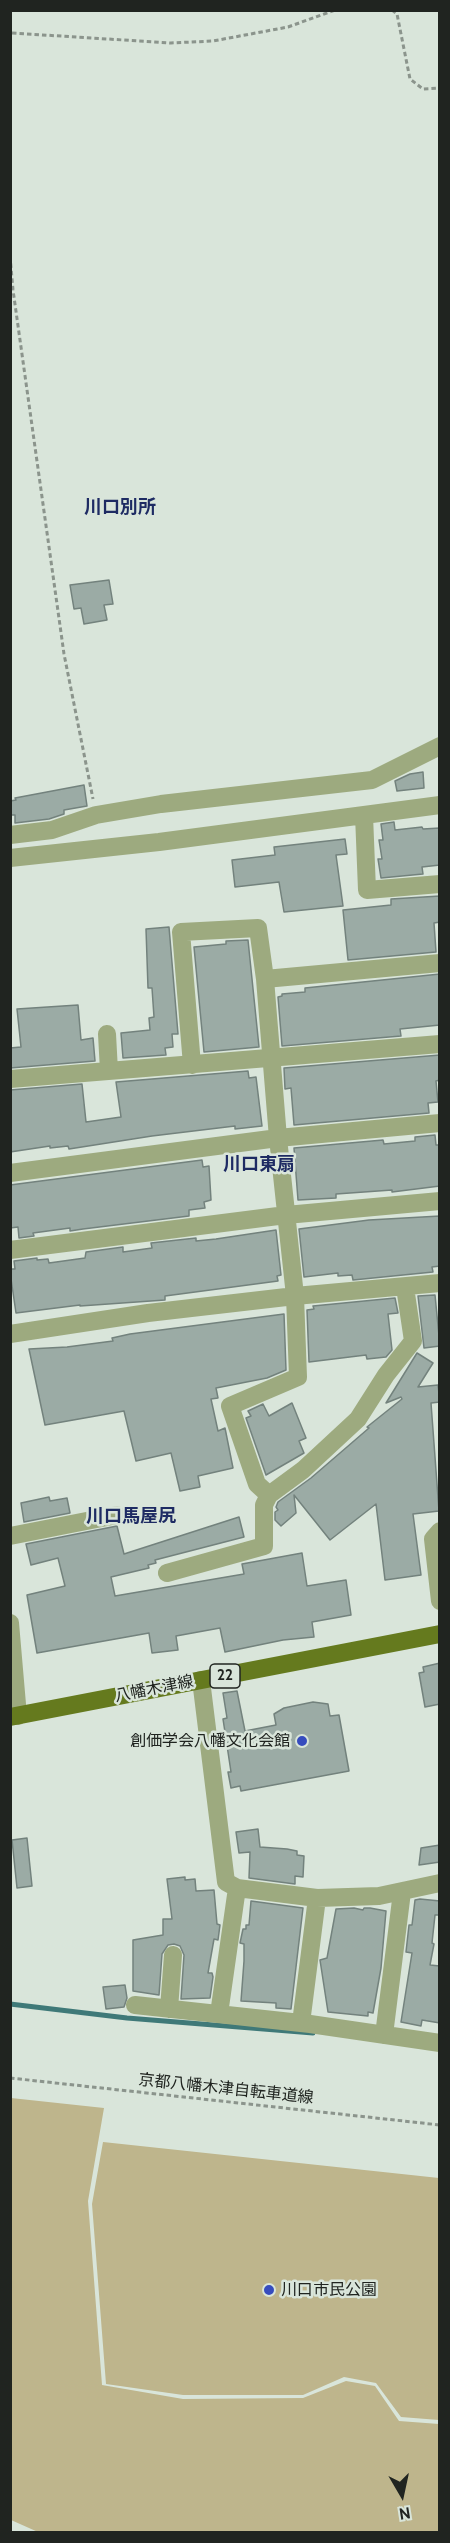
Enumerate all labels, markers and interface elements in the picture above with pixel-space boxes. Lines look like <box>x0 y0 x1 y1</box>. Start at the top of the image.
district label: 川口別所 <box>84 497 156 519</box>
district label: 川口東扇 <box>223 1154 295 1176</box>
district label: 川口馬屋尻 <box>86 1506 176 1528</box>
road number: 22 <box>210 1664 240 1688</box>
street label: 八幡木津線 <box>113 1672 195 1706</box>
place label: 創価学会八幡文化会館 <box>130 1731 290 1751</box>
marker: 創価学会八幡文化会館 <box>295 1734 309 1748</box>
street label: 京都八幡木津自転車道線 <box>137 2070 315 2108</box>
place label: 川口市民公園 <box>281 2280 377 2300</box>
marker: 川口市民公園 <box>262 2283 276 2297</box>
north arrow <box>372 2465 432 2525</box>
text: N <box>398 2503 412 2524</box>

